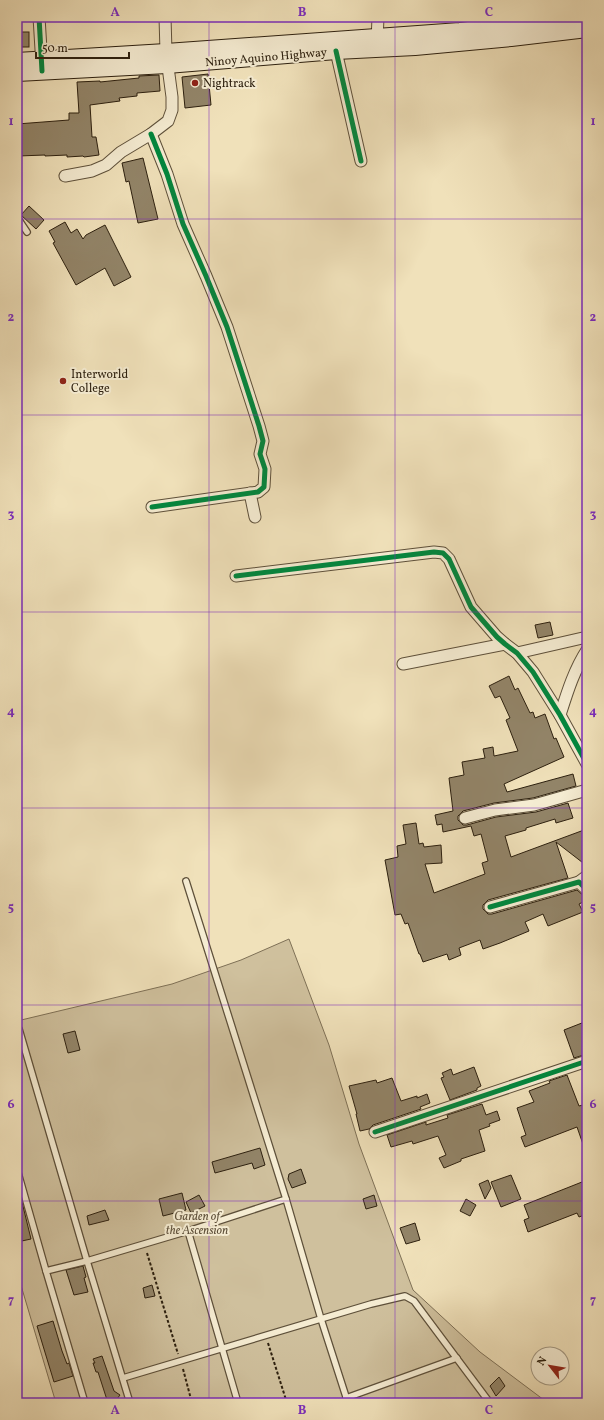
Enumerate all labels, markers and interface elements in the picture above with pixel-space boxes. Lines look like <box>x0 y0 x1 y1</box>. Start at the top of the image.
text: A <box>110 4 120 22</box>
text: B <box>298 4 307 22</box>
text: C <box>485 4 493 22</box>
scale bar <box>36 34 129 60</box>
text: 50 m <box>42 41 68 57</box>
street label: Ninoy Aquino Highway <box>204 45 328 71</box>
place label: Nightrack <box>203 76 256 92</box>
marker: Nightrack <box>190 78 200 88</box>
text: 1 <box>8 113 14 131</box>
text: 1 <box>590 113 596 131</box>
text: 2 <box>8 309 15 327</box>
text: 2 <box>590 309 597 327</box>
place label: Interworld College <box>71 367 128 397</box>
marker: Interworld College <box>58 376 68 386</box>
text: 3 <box>8 506 15 524</box>
text: 3 <box>590 506 597 524</box>
text: 4 <box>7 703 15 721</box>
text: 4 <box>589 703 597 721</box>
text: 5 <box>8 899 14 917</box>
text: 5 <box>590 899 596 917</box>
text: 6 <box>7 1096 15 1114</box>
text: 6 <box>589 1096 597 1114</box>
park label: Garden of the Ascension <box>166 1209 228 1239</box>
text: 7 <box>8 1292 14 1310</box>
text: 7 <box>590 1292 596 1310</box>
north arrow <box>530 1346 570 1386</box>
text: N <box>534 1354 551 1369</box>
text: A <box>110 1402 120 1420</box>
text: B <box>298 1402 307 1420</box>
text: C <box>485 1402 493 1420</box>

